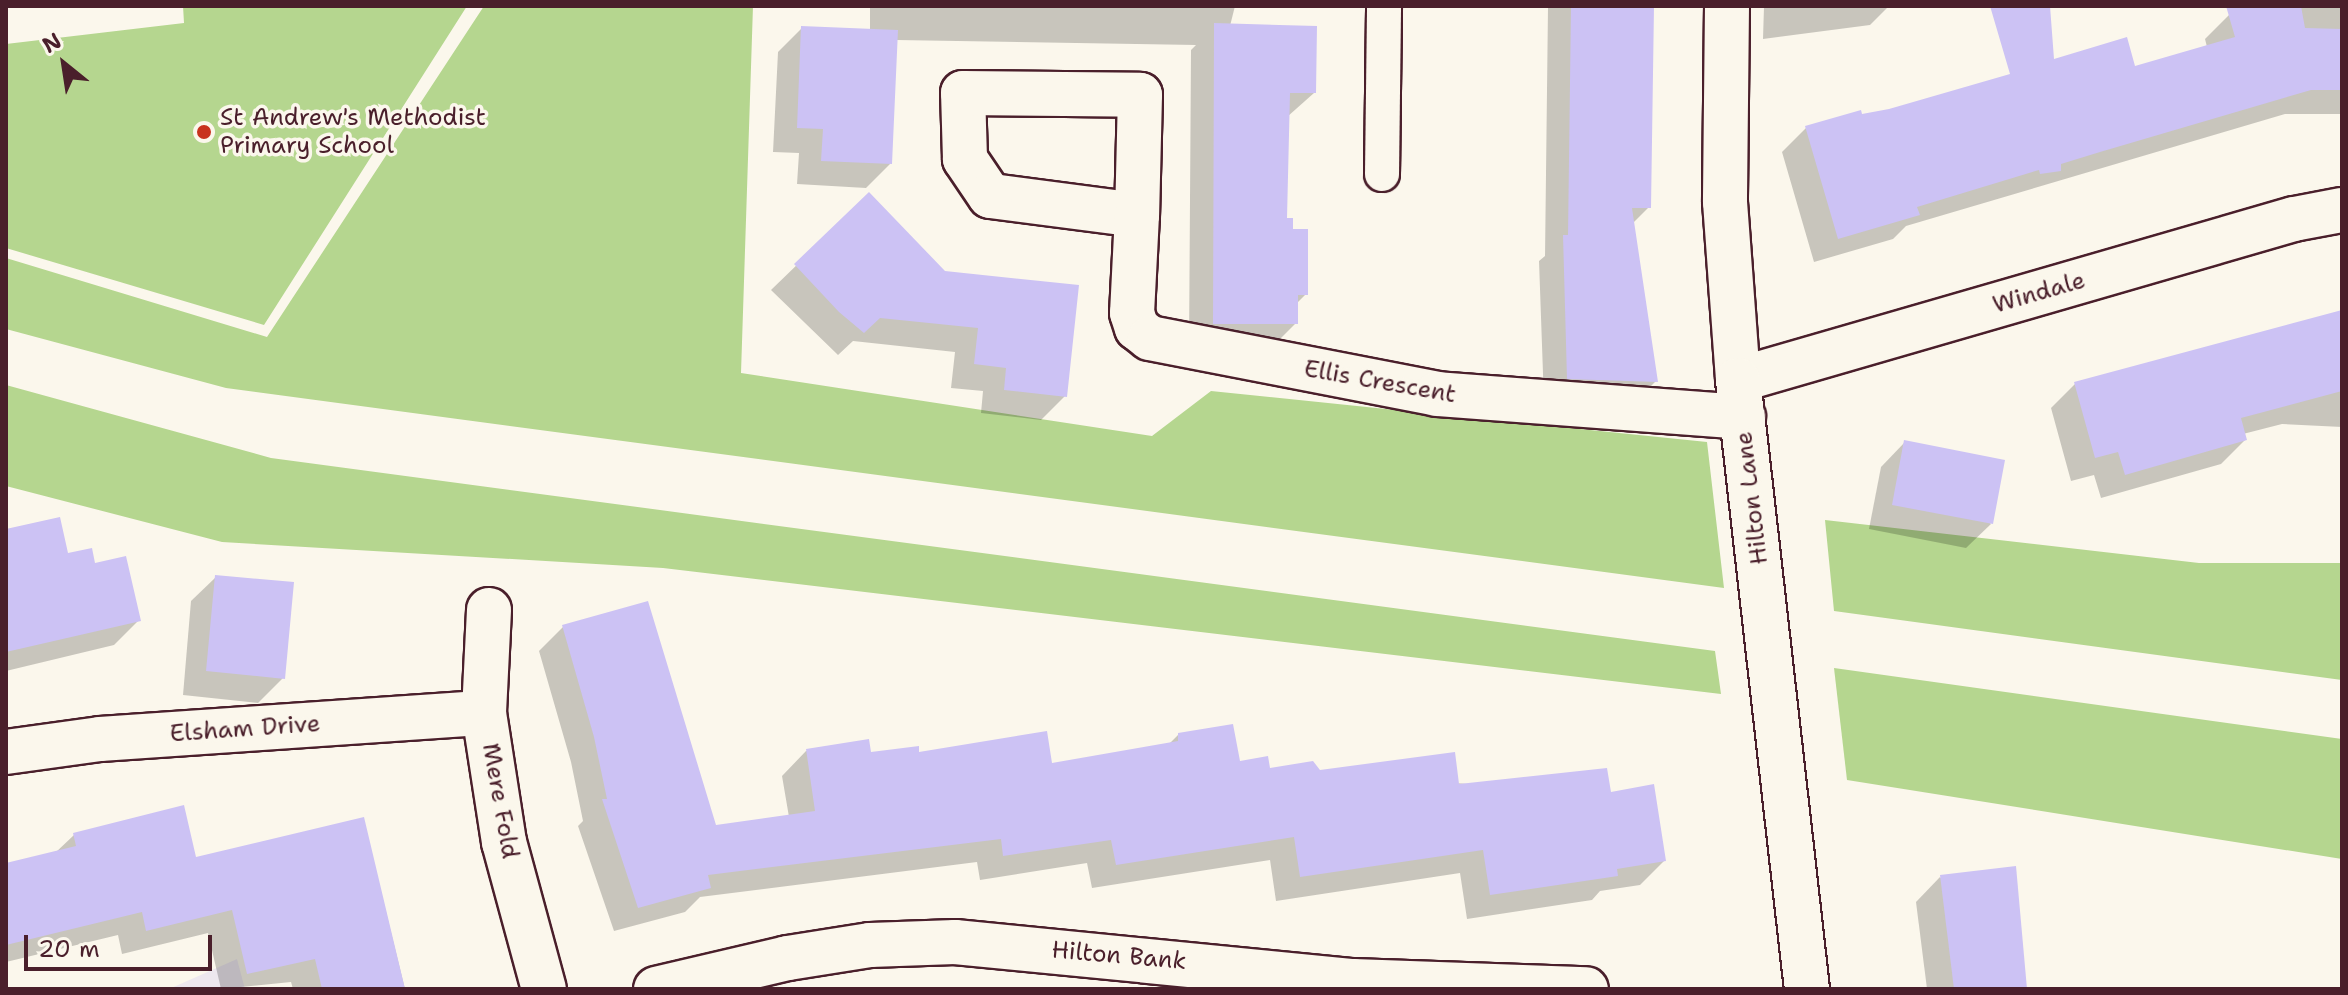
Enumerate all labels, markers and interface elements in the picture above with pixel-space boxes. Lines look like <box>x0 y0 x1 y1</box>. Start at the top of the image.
north arrow <box>24 24 104 104</box>
text: N <box>37 26 67 60</box>
place label: St Andrew's Methodist Primary School <box>220 104 486 160</box>
marker: St Andrew's Methodist Primary School <box>195 123 213 141</box>
street label: Windale <box>1989 266 2089 320</box>
street label: Ellis Crescent <box>1302 354 1458 410</box>
street label: Hilton Lane <box>1730 430 1774 566</box>
street label: Elsham Drive <box>169 709 321 749</box>
street label: Mere Fold <box>476 741 524 861</box>
scale bar <box>28 919 216 969</box>
text: 20 m <box>38 933 100 965</box>
street label: Hilton Bank <box>1050 936 1188 976</box>

